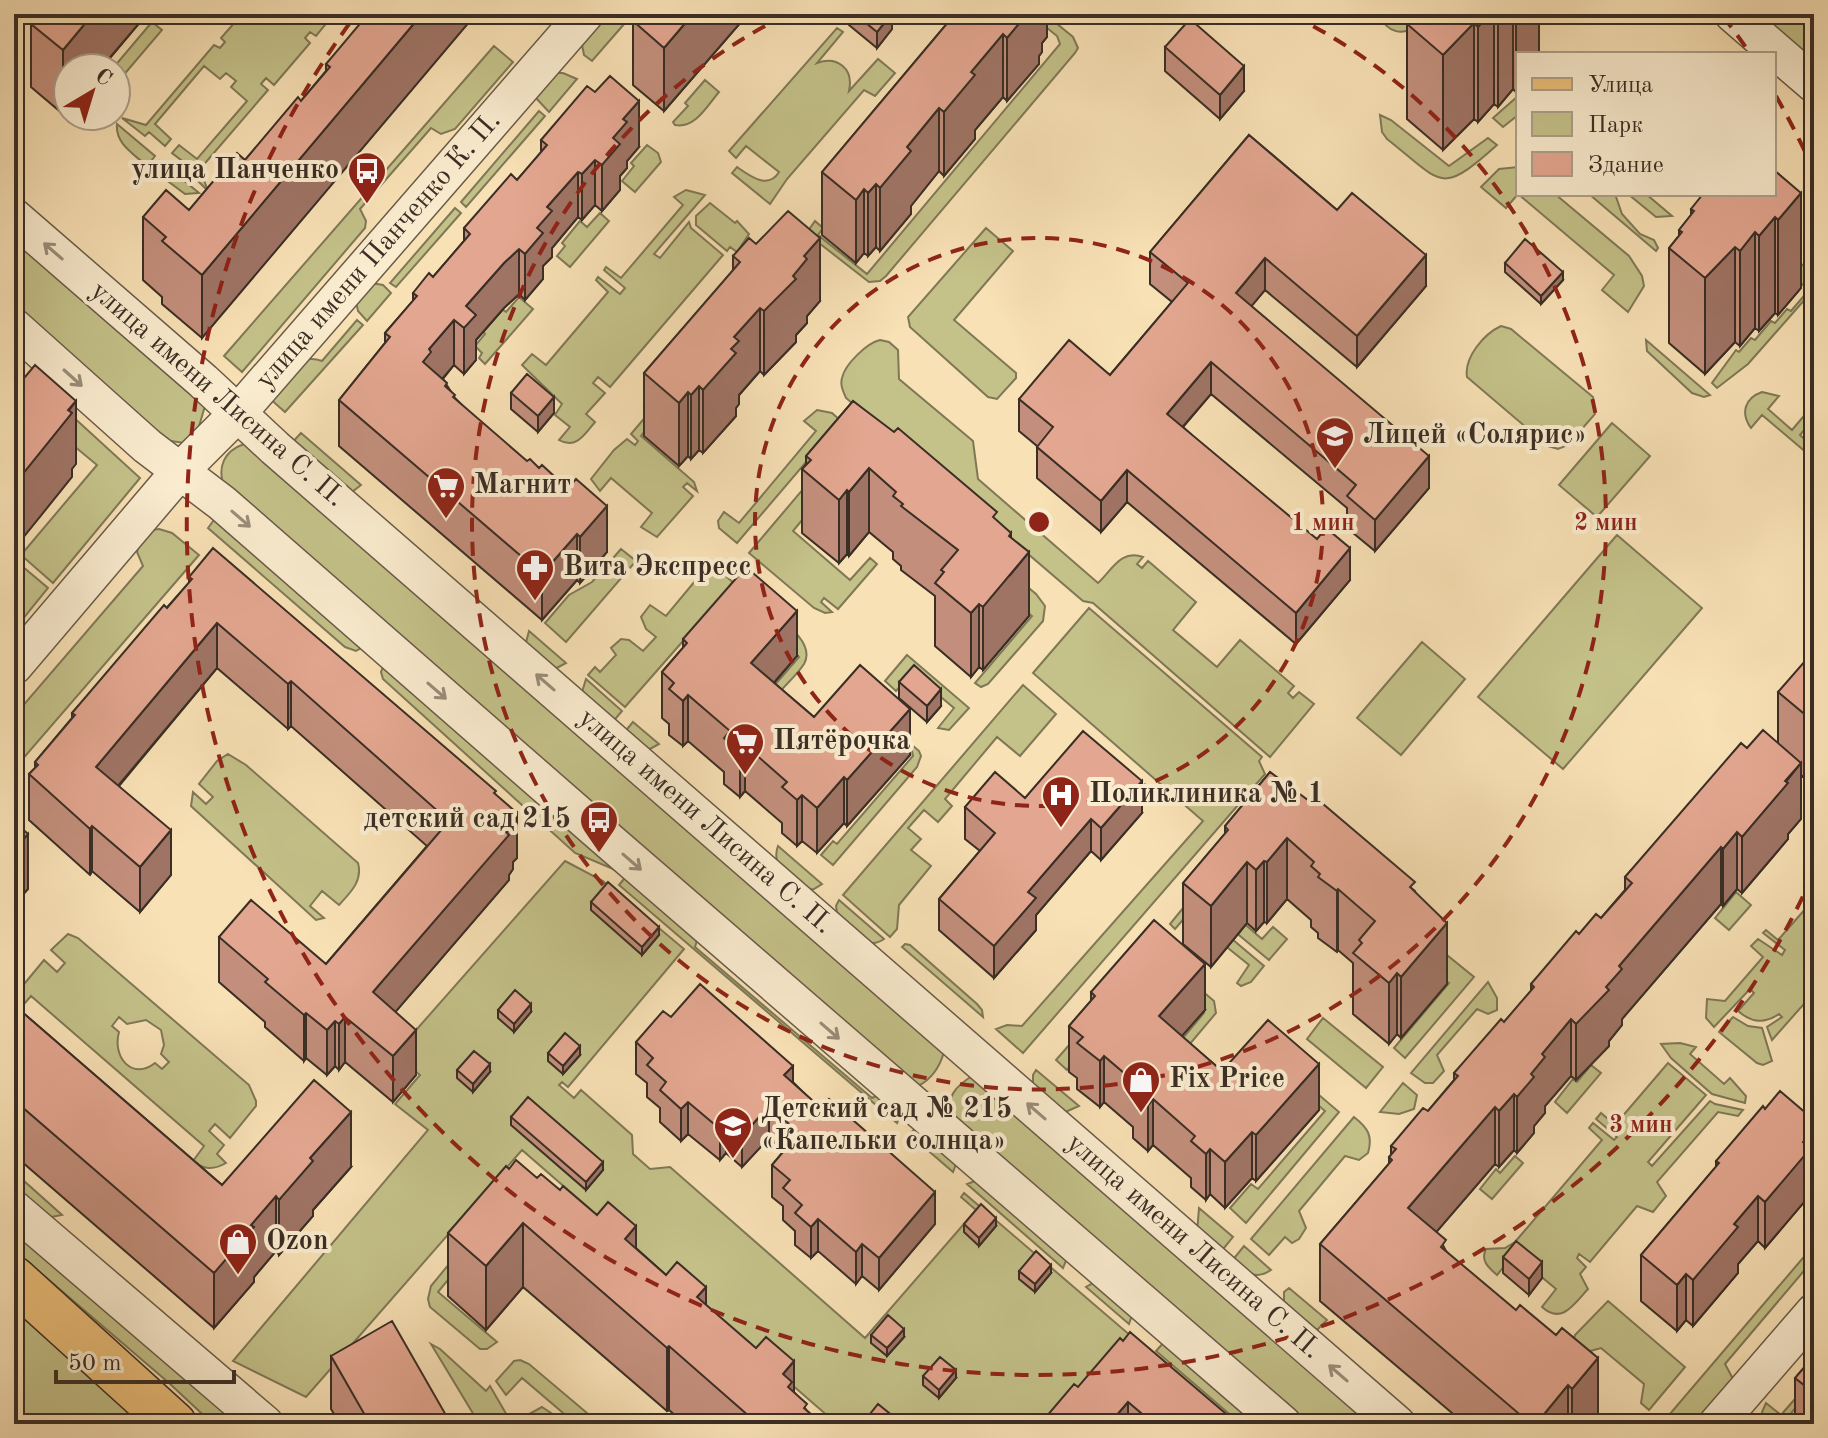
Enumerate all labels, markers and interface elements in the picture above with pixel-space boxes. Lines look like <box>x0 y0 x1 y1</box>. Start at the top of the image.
north arrow <box>52 52 132 132</box>
legend <box>1516 52 1776 196</box>
text: С <box>91 65 116 91</box>
text: Улица <box>1588 74 1653 98</box>
street label: улица имени Панченко К. П. <box>251 107 507 395</box>
text: Парк <box>1588 114 1643 138</box>
bus stop icon: улица Панченко <box>346 150 388 205</box>
text: Здание <box>1588 154 1664 178</box>
place label: улица Панченко <box>131 157 339 185</box>
one-way arrow <box>43 242 63 260</box>
street label: улица имени Лисина С. П. <box>84 277 350 513</box>
one-way arrow <box>62 369 82 387</box>
school or university icon: Лицей «Солярис» <box>1314 415 1356 470</box>
place label: Лицей «Солярис» <box>1363 421 1587 450</box>
supermarket icon: Магнит <box>425 465 467 520</box>
place label: Магнит <box>474 472 571 500</box>
centre of rings <box>1025 508 1053 536</box>
one-way arrow <box>230 510 250 528</box>
text: 1 мин <box>1291 512 1355 536</box>
text: 2 мин <box>1574 512 1638 536</box>
pharmacy icon: Вита Экспресс <box>514 547 556 602</box>
place label: Вита Экспресс <box>563 553 752 582</box>
one-way arrow <box>535 673 555 691</box>
one-way arrow <box>426 681 446 699</box>
street label: улица имени Лисина С. П. <box>572 704 838 940</box>
supermarket icon: Пятёрочка <box>724 721 766 776</box>
place label: Пятёрочка <box>773 728 910 756</box>
hospital icon: Поликлиника № 1 <box>1040 774 1082 829</box>
place label: Поликлиника № 1 <box>1089 780 1324 809</box>
bus stop icon: детский сад 215 <box>578 799 620 854</box>
place label: детский сад 215 <box>364 806 571 834</box>
one-way arrow <box>622 853 642 871</box>
one-way arrow <box>819 1022 839 1040</box>
shop icon: Fix Price <box>1120 1059 1162 1114</box>
place label: Fix Price <box>1169 1066 1285 1094</box>
place label: Детский сад № 215 «Капельки солнца» <box>761 1095 1012 1156</box>
one-way arrow <box>1027 1102 1047 1120</box>
school or university icon: Детский сад № 215 «Капельки солнца» <box>712 1105 754 1160</box>
text: 3 мин <box>1609 1114 1673 1138</box>
street label: улица имени Лисина С. П. <box>1060 1129 1326 1365</box>
shop icon: Ozon <box>217 1221 259 1276</box>
place label: Ozon <box>266 1228 329 1256</box>
scale bar <box>56 1334 234 1384</box>
text: 50 m <box>68 1352 122 1376</box>
one-way arrow <box>1329 1364 1349 1382</box>

